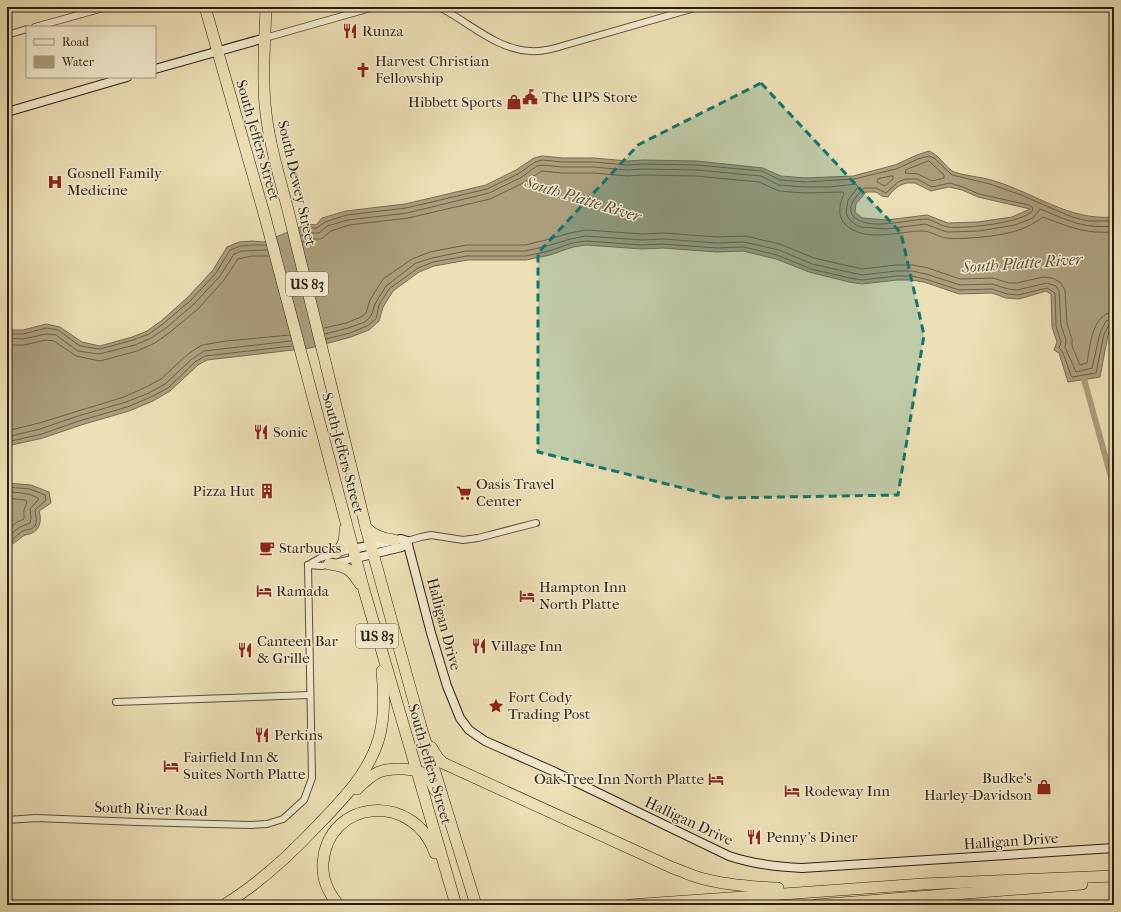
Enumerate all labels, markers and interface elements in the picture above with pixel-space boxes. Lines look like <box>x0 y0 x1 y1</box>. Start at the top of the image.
restaurant icon: Runza <box>341 22 359 40</box>
place label: Runza <box>362 22 404 40</box>
legend <box>26 26 156 78</box>
text: Road <box>62 35 89 49</box>
place label: Harvest Christian Fellowship <box>375 52 490 87</box>
text: Water <box>61 55 95 69</box>
church icon: Harvest Christian Fellowship <box>354 61 372 79</box>
street label: South Jeffers Street <box>232 78 284 203</box>
public building icon: The UPS Store <box>521 88 539 106</box>
place label: The UPS Store <box>542 88 638 106</box>
place label: Hibbett Sports <box>408 93 502 111</box>
shop icon: Hibbett Sports <box>505 93 523 111</box>
street label: South Dewey Street <box>274 118 320 248</box>
place label: Gosnell Family Medicine <box>67 164 163 199</box>
water label: South Platte River <box>522 172 645 226</box>
hospital icon: Gosnell Family Medicine <box>46 173 64 191</box>
water label: South Platte River <box>960 249 1085 277</box>
road number: US 83 <box>286 272 328 296</box>
street label: South Jeffers Street <box>318 391 368 516</box>
restaurant icon: Sonic <box>252 423 270 441</box>
place label: Sonic <box>273 423 308 441</box>
place label: Oasis Travel Center <box>476 475 554 510</box>
place label: Pizza Hut <box>193 482 256 500</box>
building icon: Pizza Hut <box>258 482 276 500</box>
supermarket icon: Oasis Travel Center <box>455 484 473 502</box>
cafe icon: Starbucks <box>258 539 276 557</box>
place label: Starbucks <box>279 539 342 557</box>
street label: Halligan Drive <box>423 576 465 673</box>
place label: Hampton Inn North Platte <box>539 578 627 613</box>
hotel icon: Ramada <box>255 582 273 600</box>
place label: Ramada <box>276 582 330 600</box>
hotel icon: Hampton Inn North Platte <box>518 587 536 605</box>
road number: US 83 <box>356 624 398 648</box>
place label: Canteen Bar & Grille <box>257 632 338 667</box>
restaurant icon: Village Inn <box>470 637 488 655</box>
place label: Village Inn <box>490 637 563 655</box>
restaurant icon: Canteen Bar & Grille <box>236 641 254 659</box>
place label: Fort Cody Trading Post <box>508 688 591 723</box>
place icon: Fort Cody Trading Post <box>487 697 505 715</box>
street label: South Jeffers Street <box>404 702 456 827</box>
restaurant icon: Perkins <box>253 726 271 744</box>
place label: Perkins <box>274 726 323 744</box>
place label: Fairfield Inn & Suites North Platte <box>183 748 306 783</box>
hotel icon: Fairfield Inn & Suites North Platte <box>162 757 180 775</box>
place label: Budke's Harley-Davidson <box>924 769 1032 804</box>
place label: Oak Tree Inn North Platte <box>534 770 705 788</box>
hotel icon: Oak Tree Inn North Platte <box>707 770 725 788</box>
shop icon: Budke's Harley-Davidson <box>1035 778 1053 796</box>
hotel icon: Rodeway Inn <box>783 782 801 800</box>
place label: Rodeway Inn <box>804 782 890 800</box>
street label: Halligan Drive <box>642 793 736 849</box>
street label: South River Road <box>94 798 209 820</box>
restaurant icon: Penny's Diner <box>745 828 763 846</box>
place label: Penny's Diner <box>766 828 858 846</box>
street label: Halligan Drive <box>963 829 1060 853</box>

